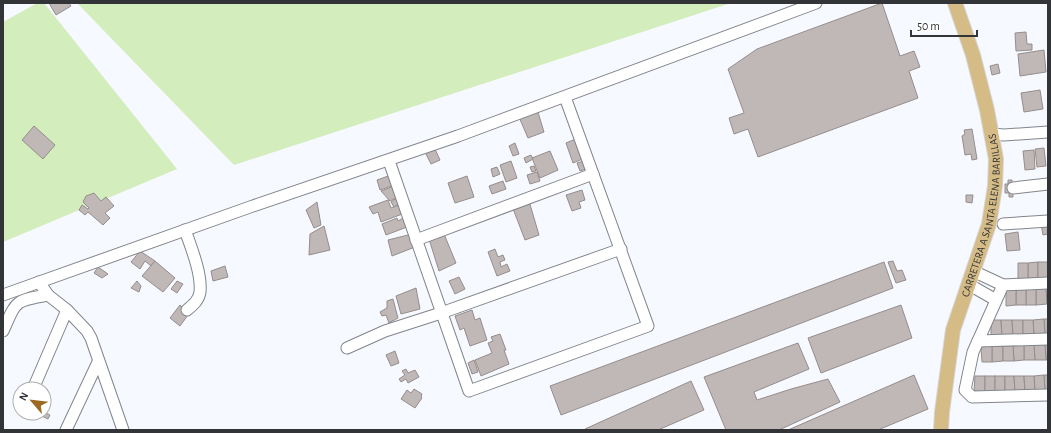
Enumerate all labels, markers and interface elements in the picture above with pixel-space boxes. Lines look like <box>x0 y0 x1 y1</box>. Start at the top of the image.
scale bar <box>911 12 977 38</box>
text: 50 m <box>917 20 940 32</box>
street label: CARRETERA A SANTA ELENA BARILLAS <box>959 133 1002 298</box>
north arrow <box>12 381 52 421</box>
text: N <box>17 391 30 403</box>

